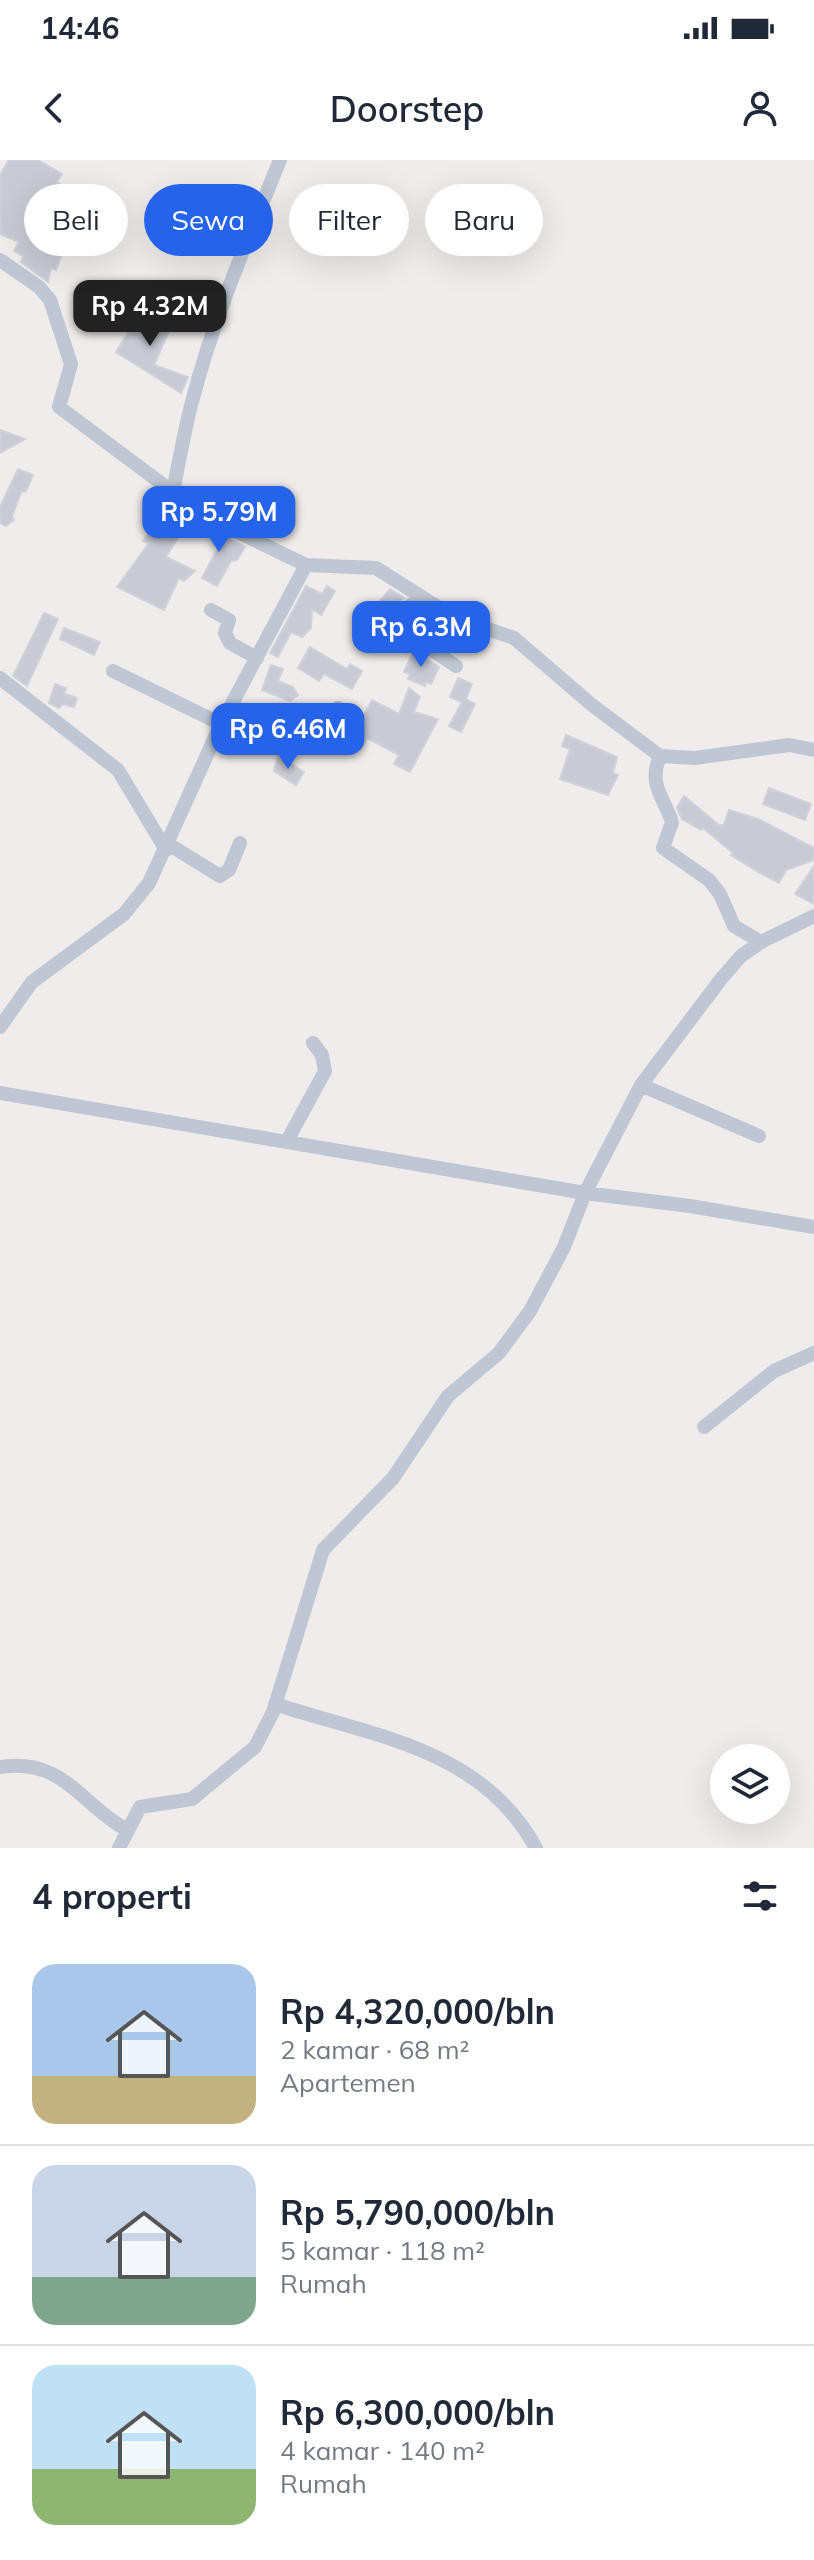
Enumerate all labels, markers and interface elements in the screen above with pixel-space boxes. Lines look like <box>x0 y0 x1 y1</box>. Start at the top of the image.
text: 14:46 <box>40 9 119 47</box>
icon: back <box>32 86 76 130</box>
text: Doorstep <box>330 86 484 131</box>
icon: person <box>738 86 782 130</box>
chip: Beli <box>24 184 128 256</box>
chip: Sewa <box>144 184 273 256</box>
chip: Filter <box>289 184 409 256</box>
chip: Baru <box>425 184 543 256</box>
pin: Rp 4.32M <box>67 280 233 348</box>
text: Rp 4.32M <box>91 289 209 322</box>
pin: Rp 5.79M <box>136 486 302 554</box>
text: Rp 5.79M <box>160 495 278 528</box>
pin: Rp 6.3M <box>347 601 495 669</box>
text: Rp 6.3M <box>370 610 472 643</box>
pin: Rp 6.46M <box>205 703 371 771</box>
text: Rp 6.46M <box>229 712 347 745</box>
map controls <box>710 1744 790 1824</box>
button: layers <box>710 1744 790 1824</box>
icon: filters <box>738 1874 782 1918</box>
text: 4 properti <box>32 1875 192 1918</box>
text: Rp 4,320,000/bln <box>280 1990 555 2033</box>
icon: home <box>96 1996 192 2092</box>
text: 2 kamar · 68 m² <box>280 2033 469 2066</box>
text: Apartemen <box>280 2066 416 2099</box>
text: Rp 5,790,000/bln <box>280 2191 555 2234</box>
icon: home <box>96 2197 192 2293</box>
text: 5 kamar · 118 m² <box>280 2234 485 2267</box>
text: Rumah <box>280 2267 367 2300</box>
text: Rp 6,300,000/bln <box>280 2391 555 2434</box>
icon: home <box>96 2397 192 2493</box>
text: 4 kamar · 140 m² <box>280 2434 485 2467</box>
text: Rumah <box>280 2467 367 2500</box>

